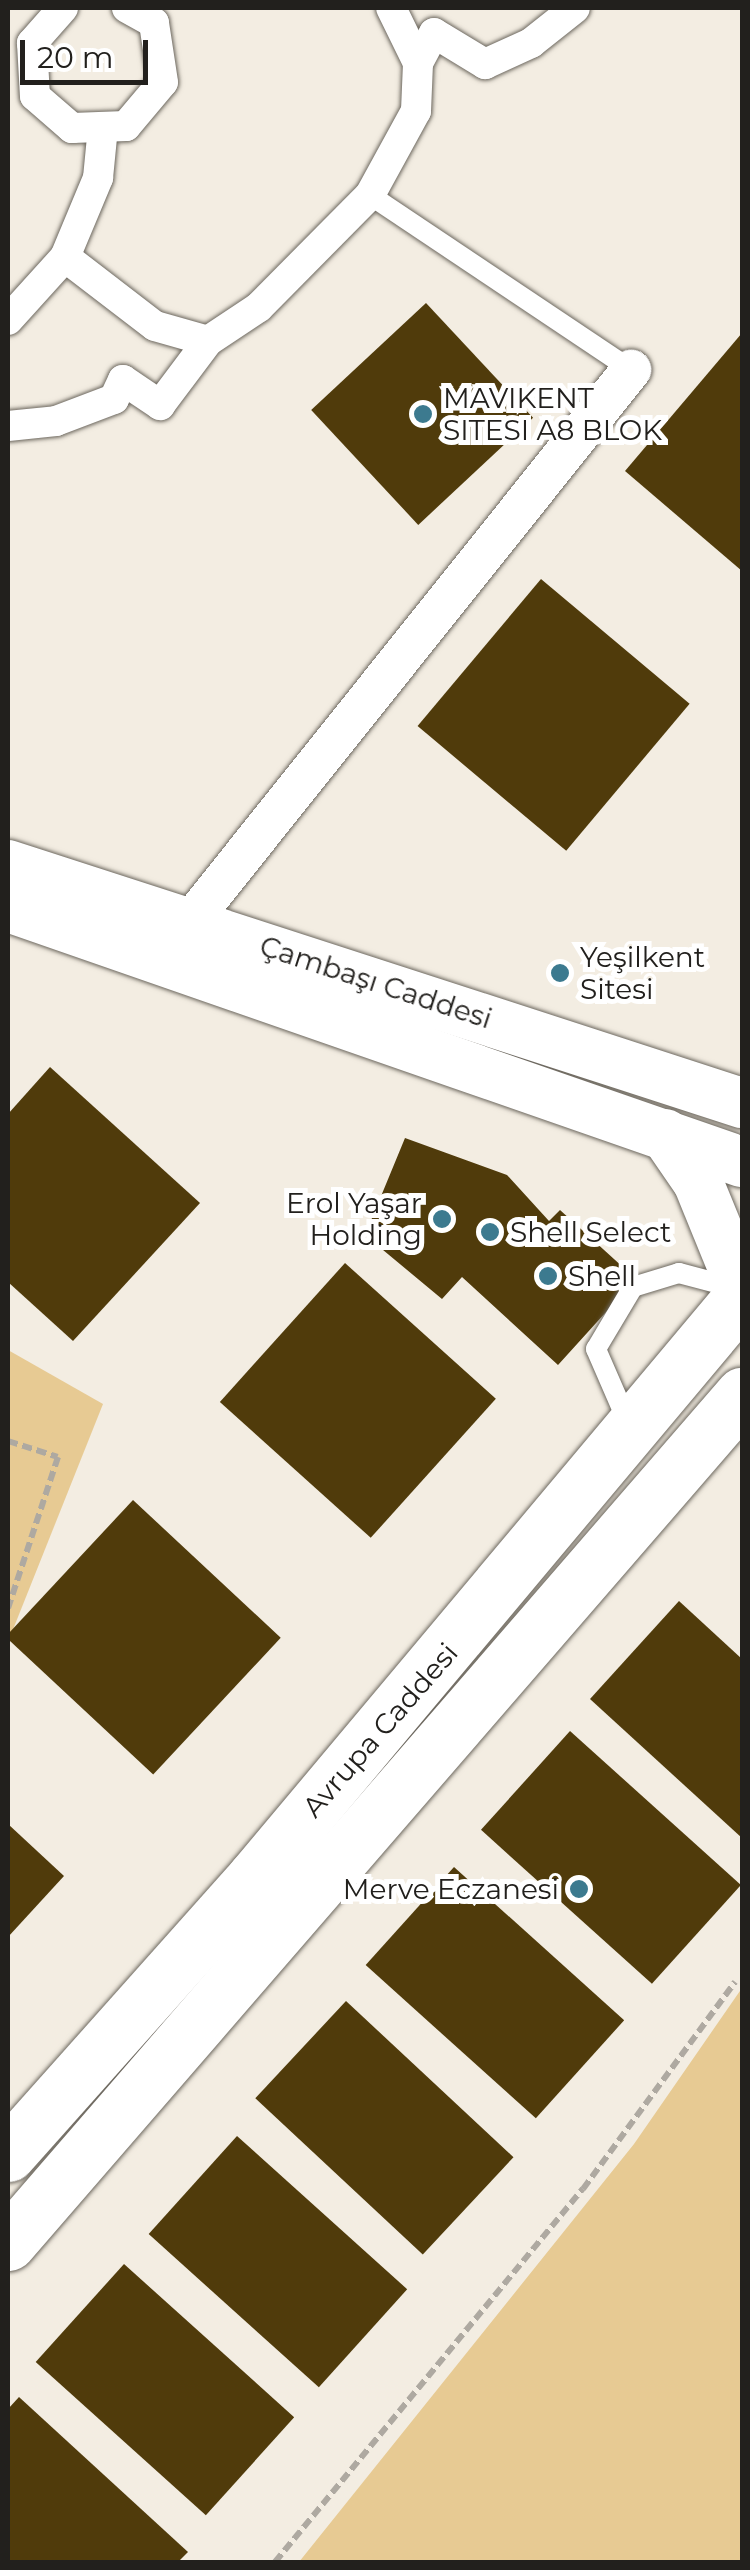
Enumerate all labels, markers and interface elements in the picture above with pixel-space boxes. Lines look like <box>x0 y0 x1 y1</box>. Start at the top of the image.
scale bar <box>25 20 152 82</box>
text: 20 m <box>37 39 114 76</box>
place label: MAVIKENT SITESI A8 BLOK <box>443 381 662 447</box>
marker: MAVIKENT SITESI A8 BLOK <box>412 403 434 425</box>
street label: Çambaşı Caddesi <box>256 929 496 1035</box>
place label: Yeşilkent Sitesi <box>580 940 705 1006</box>
marker: Yeşilkent Sitesi <box>549 962 571 984</box>
place label: Erol Yaşar Holding <box>286 1186 422 1252</box>
marker: Erol Yaşar Holding <box>431 1208 453 1230</box>
place label: Shell Select <box>510 1215 671 1249</box>
marker: Shell Select <box>479 1221 501 1243</box>
place label: Shell <box>568 1259 636 1293</box>
marker: Shell <box>537 1265 559 1287</box>
street label: Avrupa Caddesi <box>295 1636 465 1824</box>
place label: Merve Eczanesi <box>343 1872 559 1906</box>
marker: Merve Eczanesi <box>568 1878 590 1900</box>

